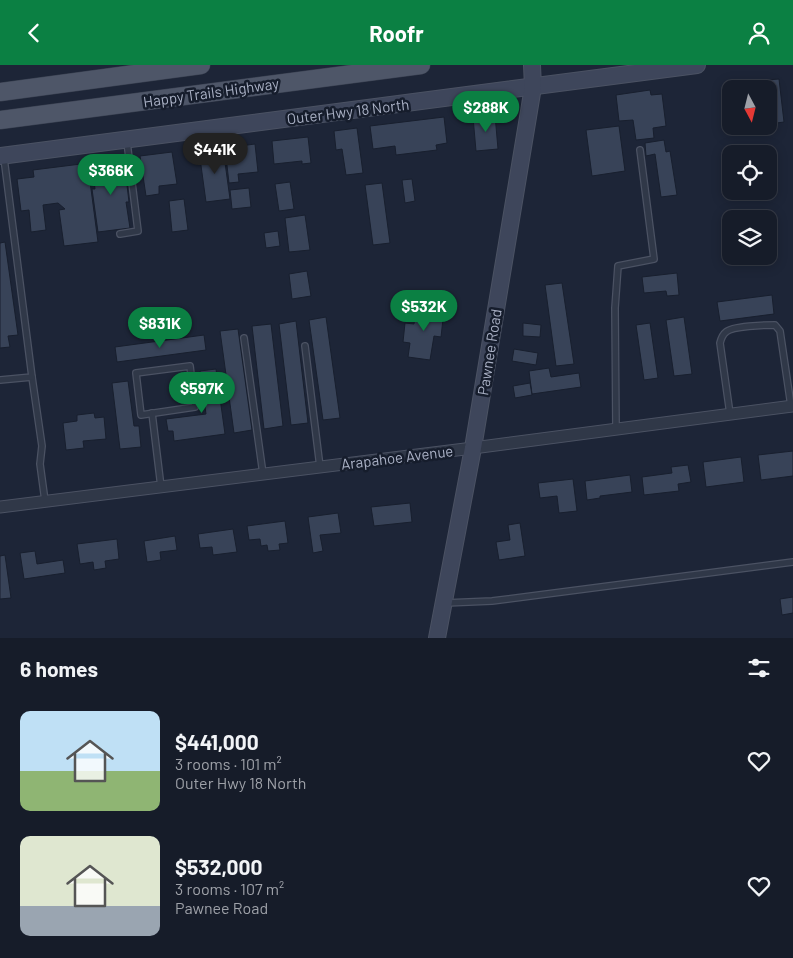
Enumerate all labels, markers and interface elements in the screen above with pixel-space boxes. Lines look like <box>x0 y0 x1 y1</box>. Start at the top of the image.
icon: back <box>20 19 48 47</box>
icon: person <box>745 19 773 47</box>
text: Roofr <box>369 20 424 46</box>
street label: Happy Trails Highway <box>142 74 280 110</box>
north arrow <box>722 80 778 135</box>
map controls <box>722 80 777 265</box>
pin: $288K <box>451 91 521 133</box>
street label: Outer Hwy 18 North <box>286 95 410 127</box>
text: $288K <box>463 97 509 116</box>
pin: $441K <box>180 133 250 175</box>
text: $441K <box>194 139 236 158</box>
button: locate <box>722 145 777 200</box>
pin: $366K <box>76 153 146 196</box>
text: $366K <box>89 160 134 179</box>
button: layers <box>722 210 777 265</box>
pin: $532K <box>389 289 459 332</box>
text: $532K <box>401 296 447 315</box>
pin: $831K <box>125 307 195 349</box>
street label: Pawnee Road <box>473 307 505 397</box>
text: $831K <box>139 313 181 332</box>
pin: $597K <box>167 371 237 414</box>
text: $597K <box>180 378 224 397</box>
street label: Arapahoe Avenue <box>340 441 454 473</box>
icon: filters <box>745 654 773 682</box>
text: 6 homes <box>20 656 98 681</box>
text: $441,000 <box>175 729 259 754</box>
icon: home <box>60 731 120 791</box>
icon: heart <box>745 747 773 775</box>
text: 3 rooms · 101 m² <box>175 754 282 773</box>
text: Outer Hwy 18 North <box>175 773 306 792</box>
text: $532,000 <box>175 854 262 879</box>
icon: home <box>60 856 120 916</box>
icon: heart <box>745 872 773 900</box>
text: 3 rooms · 107 m² <box>175 879 284 898</box>
text: Pawnee Road <box>175 898 268 917</box>

